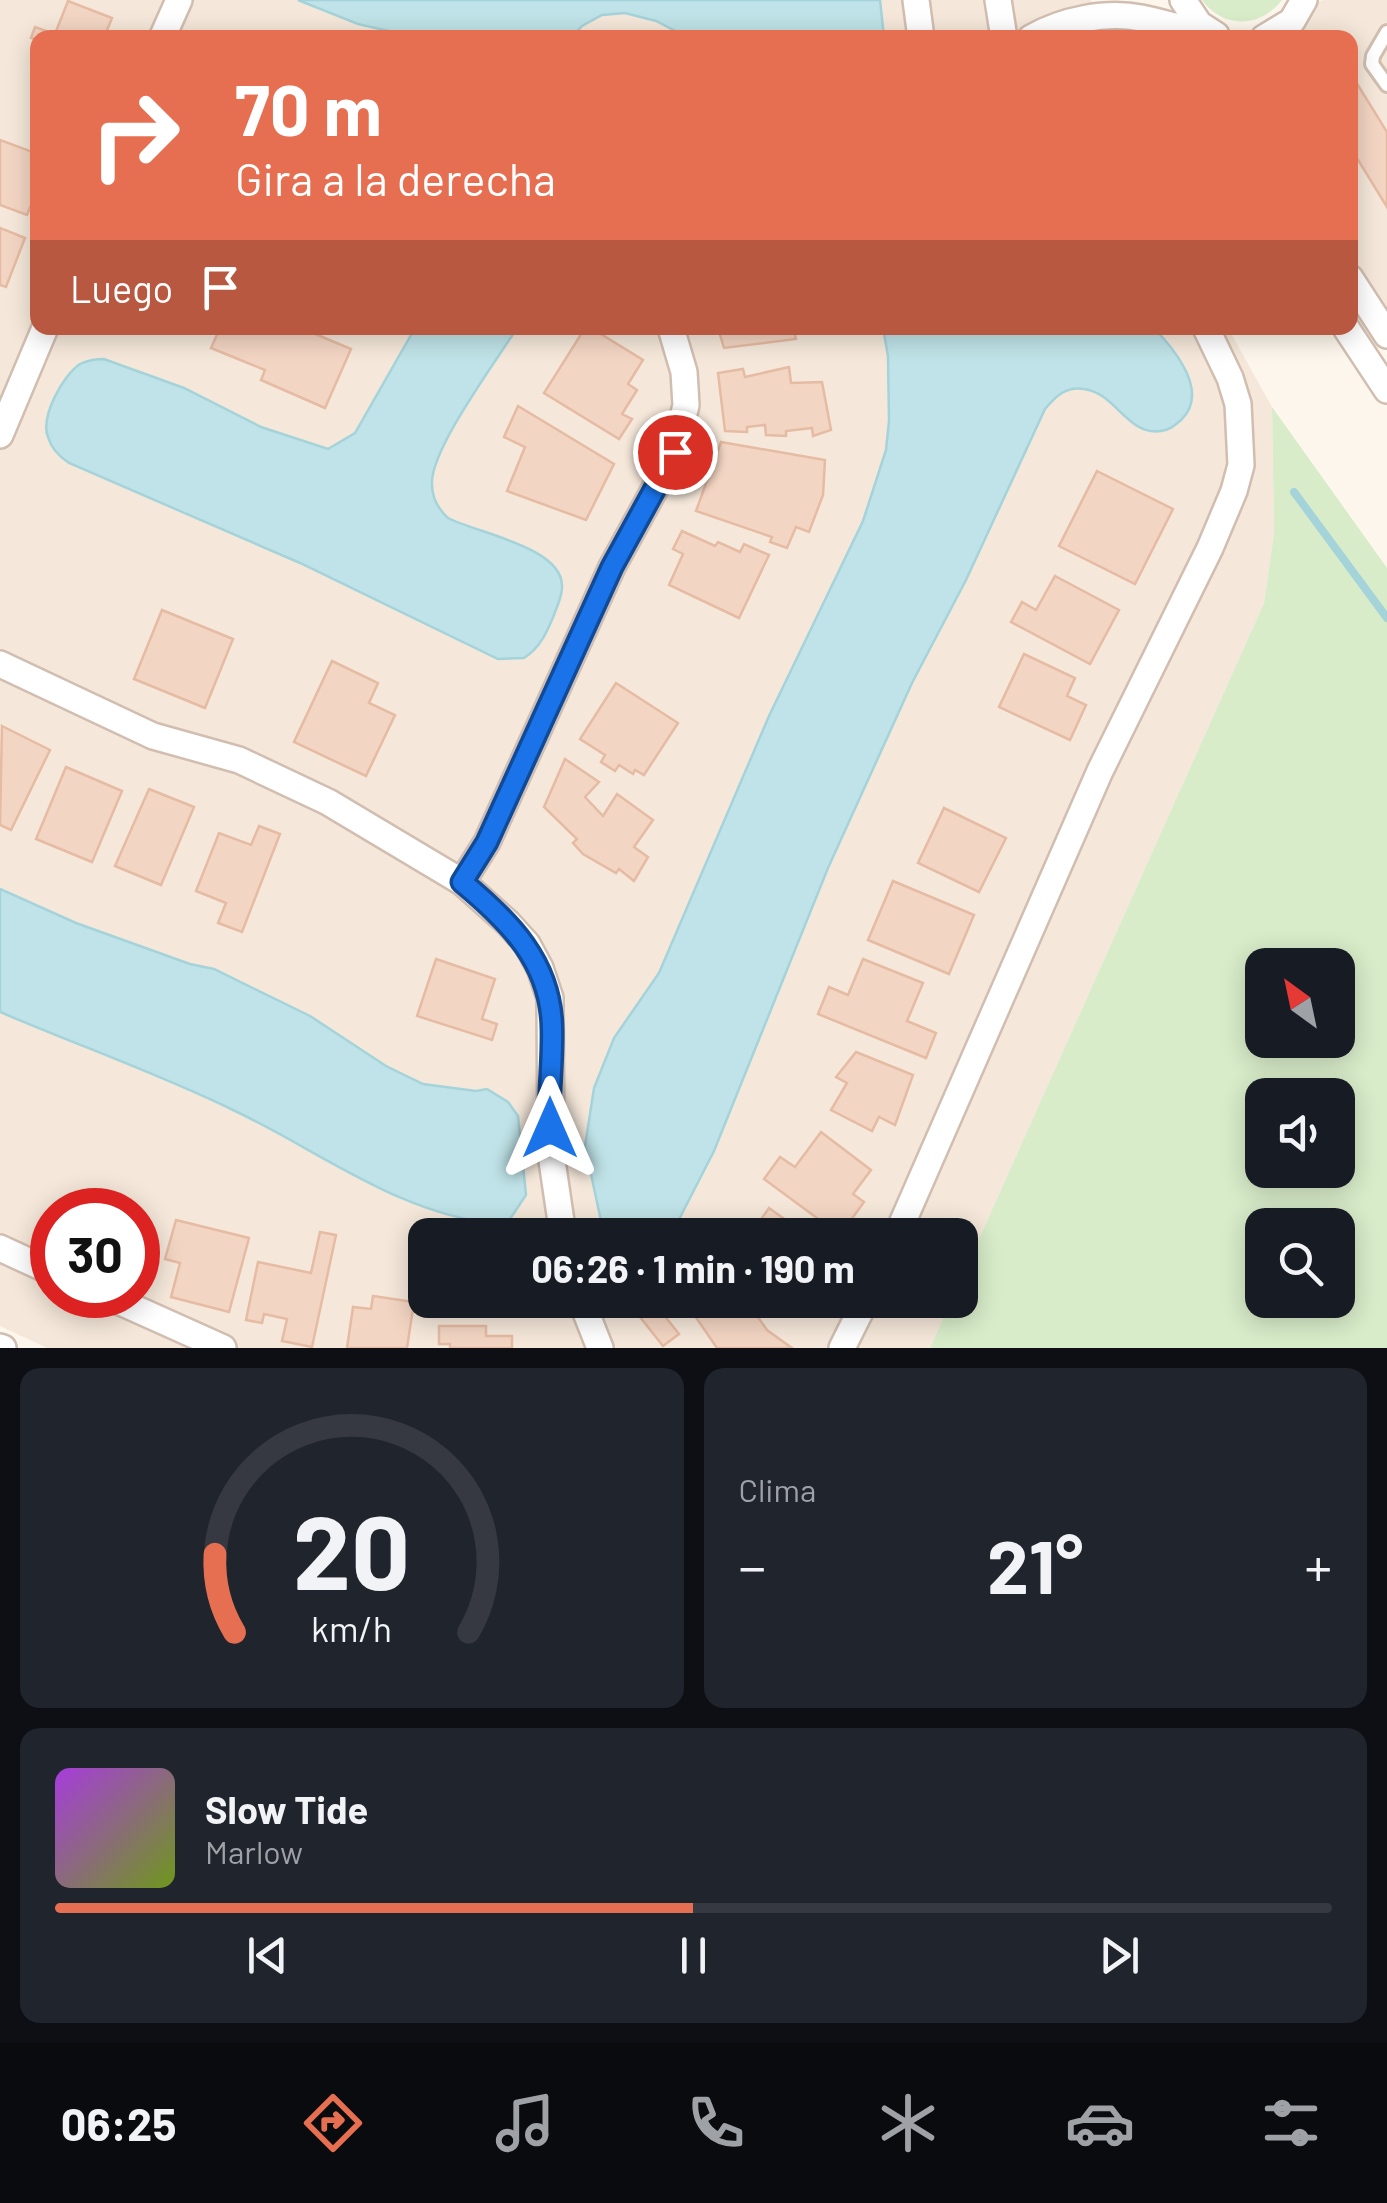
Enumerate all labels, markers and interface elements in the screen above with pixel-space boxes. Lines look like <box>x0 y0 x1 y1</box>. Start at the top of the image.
text: 70 m <box>235 66 382 150</box>
icon: right <box>70 70 200 200</box>
text: Gira a la derecha <box>235 151 556 205</box>
icon: arrive <box>193 260 248 315</box>
text: Luego <box>70 265 173 311</box>
pin <box>633 410 718 495</box>
icon: arrive <box>648 425 703 480</box>
north arrow <box>1245 948 1355 1058</box>
map controls <box>1245 948 1355 1318</box>
position arrow <box>498 1076 602 1180</box>
button: sound <box>1245 1078 1355 1188</box>
speed limit sign: 30 <box>30 1188 160 1318</box>
button: search <box>1245 1208 1355 1318</box>
text: 06:26 · 1 min · 190 m <box>531 1245 855 1291</box>
text: Clima <box>739 1470 816 1508</box>
text: 20 <box>293 1486 411 1611</box>
text: 21° <box>987 1519 1083 1609</box>
text: − <box>739 1532 766 1598</box>
text: + <box>1304 1532 1332 1598</box>
text: km/h <box>311 1606 392 1649</box>
text: Slow Tide <box>205 1786 368 1832</box>
text: Marlow <box>205 1832 303 1870</box>
icon: previous <box>240 1928 295 1983</box>
icon: pause <box>666 1928 721 1983</box>
icon: next <box>1092 1928 1147 1983</box>
icon: directions <box>298 2088 368 2158</box>
icon: music <box>490 2088 560 2158</box>
icon: phone <box>681 2088 751 2158</box>
icon: climate <box>873 2088 943 2158</box>
icon: car <box>1065 2088 1135 2158</box>
icon: filters <box>1256 2088 1326 2158</box>
text: 06:25 <box>61 2096 176 2150</box>

